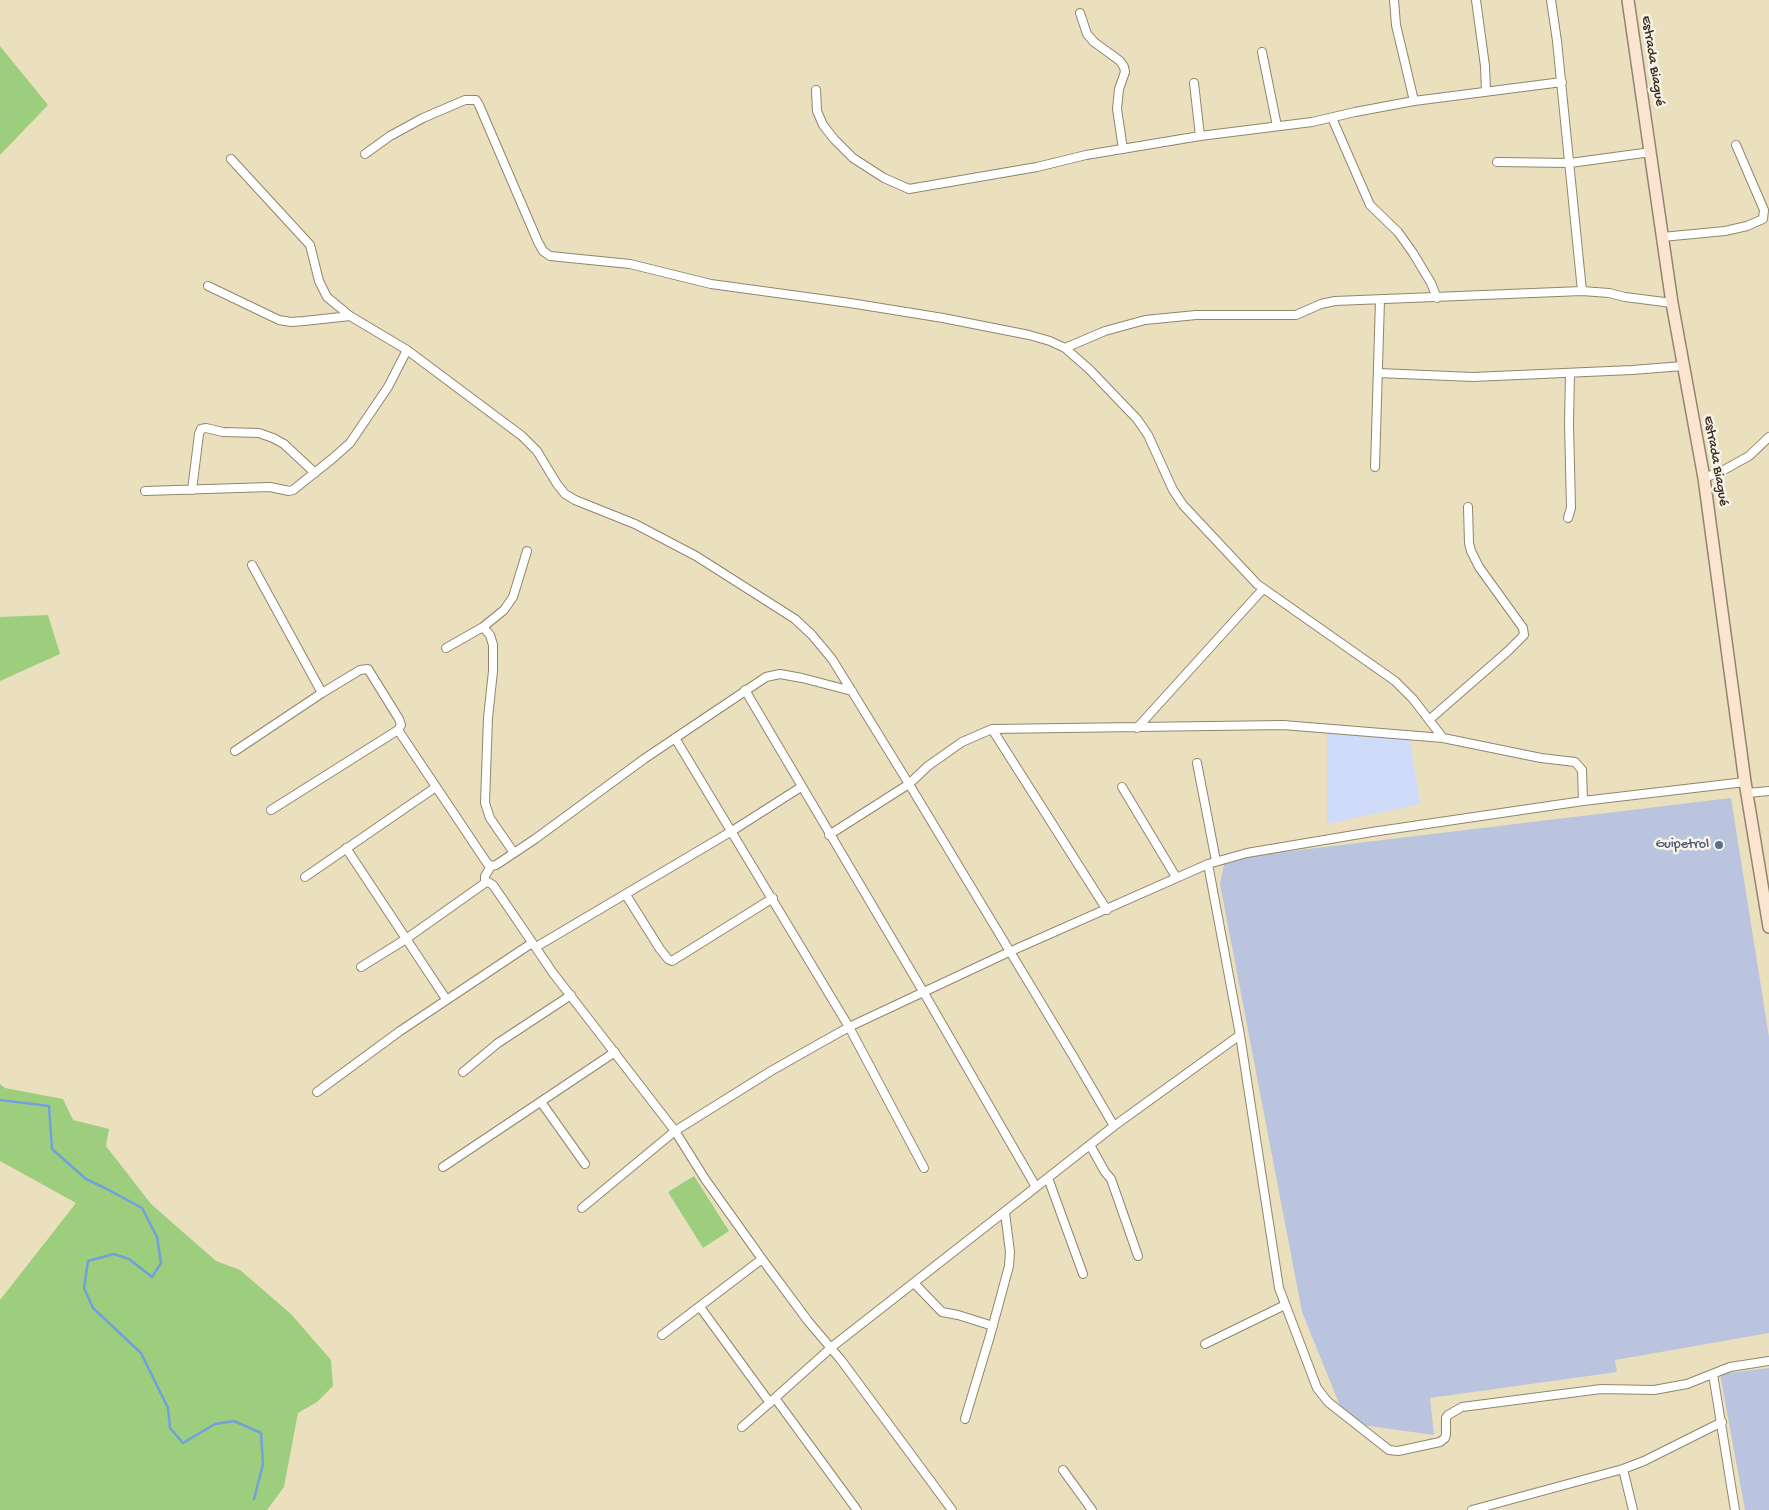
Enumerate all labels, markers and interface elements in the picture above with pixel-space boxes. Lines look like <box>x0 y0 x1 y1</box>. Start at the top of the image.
street label: Estrada Biagué <box>1637 15 1667 107</box>
street label: Estrada Biagué <box>1699 415 1731 507</box>
place label: Guipetrol <box>1655 837 1709 853</box>
marker: Guipetrol <box>1713 839 1725 851</box>

